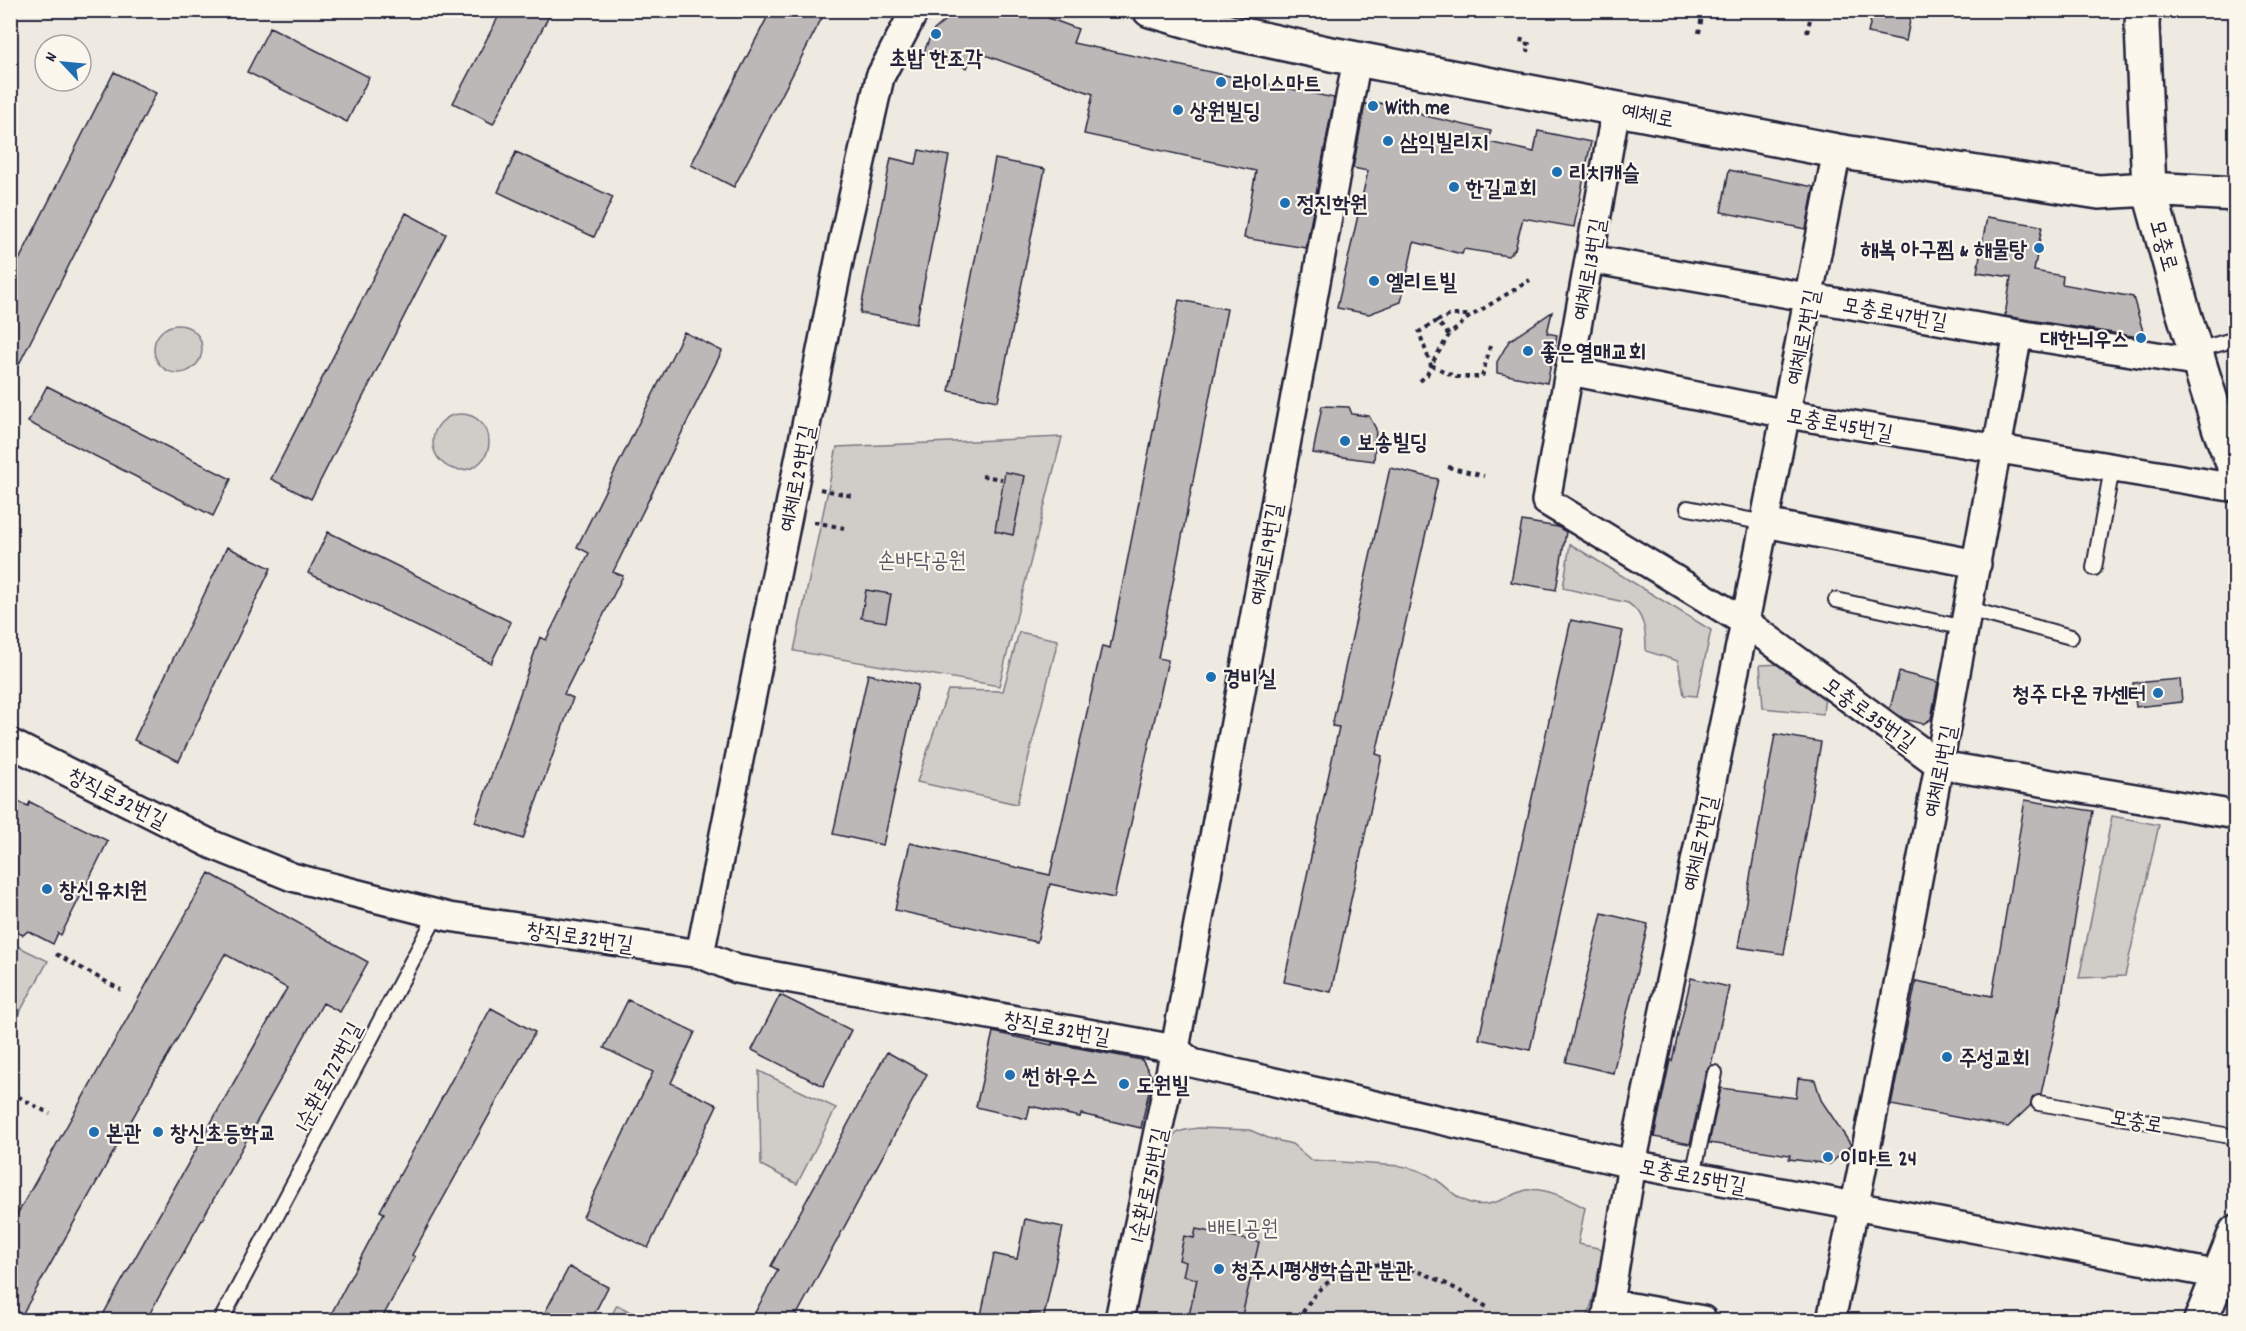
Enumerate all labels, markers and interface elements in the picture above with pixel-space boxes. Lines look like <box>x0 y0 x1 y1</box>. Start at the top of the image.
marker: 초밥 한조각 <box>929 27 943 41</box>
north arrow <box>33 33 93 93</box>
place label: 초밥 한조각 <box>889 45 983 76</box>
text: N <box>40 49 64 66</box>
place label: 라이스마트 <box>1233 70 1322 101</box>
marker: 라이스마트 <box>1214 75 1228 89</box>
place label: With me <box>1385 94 1450 125</box>
street label: 예체로 <box>1618 97 1676 138</box>
place label: 상원빌딩 <box>1189 98 1261 129</box>
marker: With me <box>1366 99 1380 113</box>
marker: 상원빌딩 <box>1171 103 1185 117</box>
place label: 삼익빌리지 <box>1400 129 1489 160</box>
marker: 삼익빌리지 <box>1381 134 1395 148</box>
place label: 리치캐슬 <box>1569 160 1640 191</box>
marker: 리치캐슬 <box>1550 165 1564 179</box>
place label: 한길교회 <box>1465 175 1537 206</box>
marker: 한길교회 <box>1447 180 1461 194</box>
place label: 정진학원 <box>1297 191 1368 222</box>
marker: 정진학원 <box>1278 196 1292 210</box>
street label: 예체로13번길 <box>1567 216 1616 323</box>
street label: 모충로 <box>2139 216 2184 276</box>
place label: 해복 아구찜 & 해물탕 <box>1861 236 2027 267</box>
marker: 해복 아구찜 & 해물탕 <box>2032 241 2046 255</box>
place label: 엘리트빌 <box>1386 269 1457 300</box>
marker: 엘리트빌 <box>1367 274 1381 288</box>
street label: 예체로7번길 <box>1781 287 1830 388</box>
street label: 모충로47번길 <box>1839 291 1950 340</box>
place label: 대한늬우스 <box>2040 326 2129 357</box>
marker: 대한늬우스 <box>2134 331 2148 345</box>
place label: 좋은열매교회 <box>1540 339 1646 370</box>
marker: 좋은열매교회 <box>1521 344 1535 358</box>
street label: 모충로45번길 <box>1784 402 1895 451</box>
street label: 예체로29번길 <box>774 422 825 535</box>
place label: 보송빌딩 <box>1357 429 1428 460</box>
marker: 보송빌딩 <box>1338 434 1352 448</box>
street label: 예체로19번길 <box>1244 501 1293 608</box>
park label: 손바닥공원 <box>878 547 966 578</box>
place label: 경비실 <box>1223 665 1276 696</box>
marker: 경비실 <box>1204 670 1218 684</box>
street label: 모충로35번길 <box>1815 671 1921 760</box>
place label: 청주 다온 카센터 <box>2012 681 2146 712</box>
marker: 청주 다온 카센터 <box>2151 686 2165 700</box>
street label: 예체로1번길 <box>1918 723 1967 820</box>
street label: 창직로32번길 <box>61 762 172 839</box>
street label: 예체로7번길 <box>1677 793 1728 894</box>
place label: 창신유치원 <box>59 877 148 908</box>
marker: 창신유치원 <box>40 882 54 896</box>
street label: 창직로32번길 <box>524 917 635 962</box>
street label: 창직로32번길 <box>1001 1006 1113 1055</box>
street label: 1순환로727번길 <box>288 1017 372 1138</box>
place label: 주성교회 <box>1959 1045 2030 1076</box>
marker: 주성교회 <box>1940 1050 1954 1064</box>
place label: 썬 하우스 <box>1021 1063 1098 1094</box>
marker: 썬 하우스 <box>1003 1068 1017 1082</box>
place label: 도원빌 <box>1136 1072 1189 1103</box>
marker: 도원빌 <box>1117 1077 1131 1091</box>
street label: 모충로 <box>2108 1104 2165 1143</box>
place label: 본관 <box>106 1120 142 1151</box>
place label: 창신초등학교 <box>170 1120 276 1151</box>
marker: 본관 <box>87 1125 101 1139</box>
marker: 창신초등학교 <box>151 1125 165 1139</box>
street label: 1순환로751번길 <box>1123 1125 1178 1246</box>
place label: 이마트 24 <box>1840 1145 1917 1176</box>
marker: 이마트 24 <box>1821 1150 1835 1164</box>
street label: 모충로25번길 <box>1636 1153 1749 1204</box>
park label: 배티공원 <box>1208 1215 1278 1246</box>
place label: 청주시평생학습관 분관 <box>1231 1257 1413 1288</box>
marker: 청주시평생학습관 분관 <box>1212 1262 1226 1276</box>

